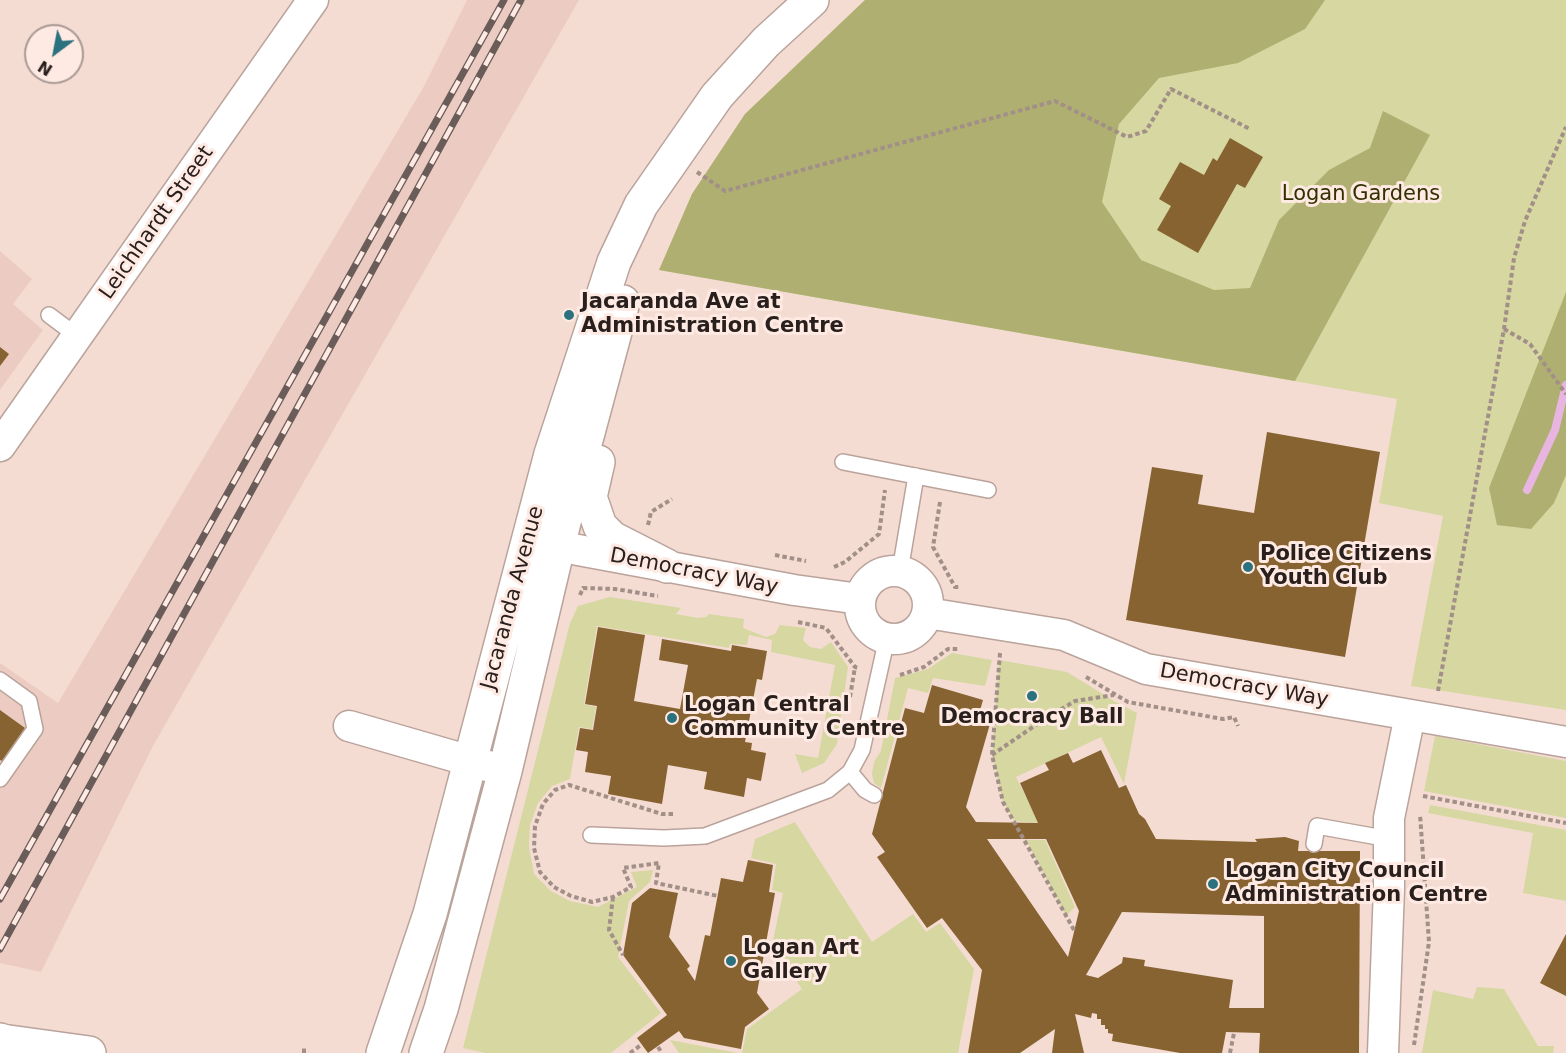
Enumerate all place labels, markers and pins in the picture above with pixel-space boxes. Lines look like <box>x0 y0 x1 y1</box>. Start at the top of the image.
place label: Jacaranda Ave at Administration Centre <box>581 290 844 340</box>
marker: Jacaranda Ave at Administration Centre <box>562 308 576 322</box>
place label: Police Citizens Youth Club <box>1260 542 1432 592</box>
marker: Police Citizens Youth Club <box>1241 560 1255 574</box>
marker: Democracy Ball <box>1025 689 1039 703</box>
place label: Logan Central Community Centre <box>684 693 905 743</box>
place label: Democracy Ball <box>941 705 1123 731</box>
marker: Logan Central Community Centre <box>665 711 679 725</box>
place label: Logan City Council Administration Centre <box>1225 859 1488 909</box>
marker: Logan City Council Administration Centre <box>1206 877 1220 891</box>
place label: Logan Art Gallery <box>743 936 859 986</box>
marker: Logan Art Gallery <box>724 954 738 968</box>

